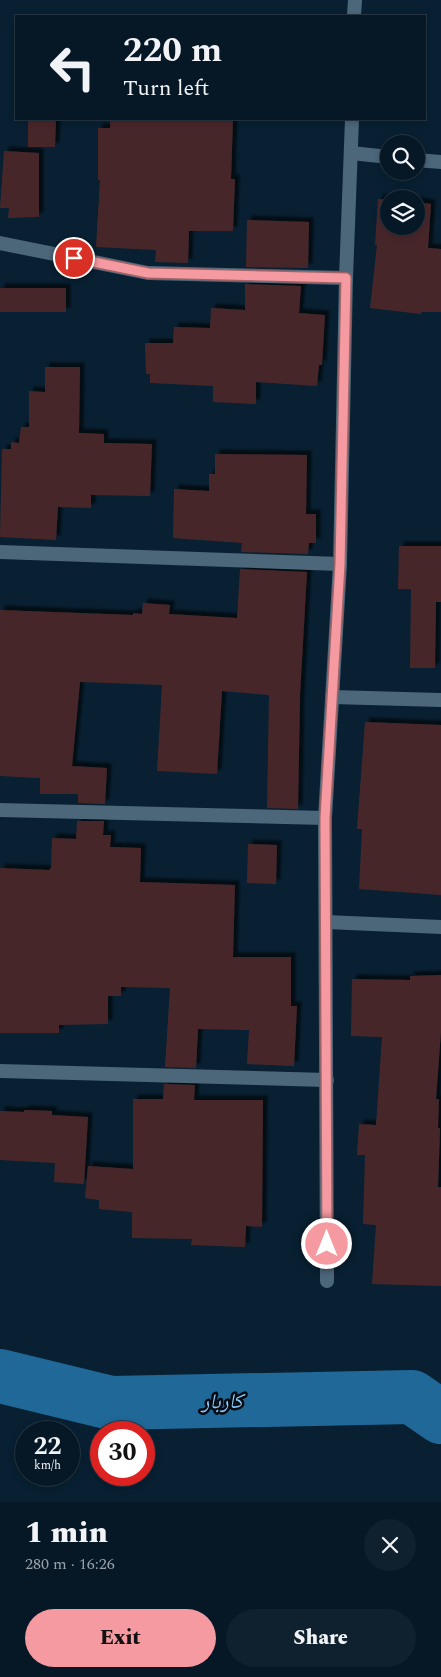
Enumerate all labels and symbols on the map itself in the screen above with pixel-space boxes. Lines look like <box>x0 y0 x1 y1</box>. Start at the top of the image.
pin <box>53 237 95 279</box>
position arrow <box>300 1217 352 1269</box>
water label: کاربار <box>199 1386 246 1418</box>
speed limit sign: 30 <box>90 1421 155 1486</box>

